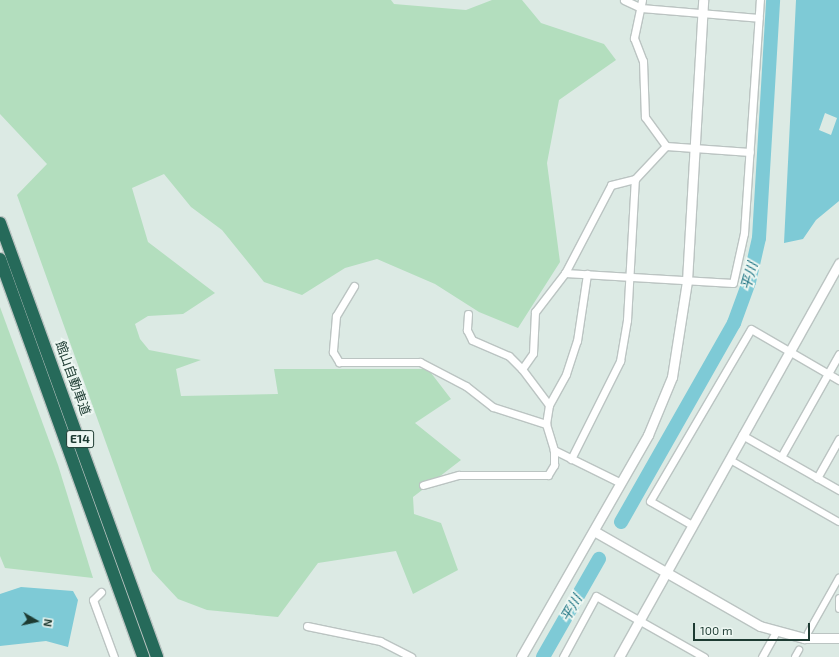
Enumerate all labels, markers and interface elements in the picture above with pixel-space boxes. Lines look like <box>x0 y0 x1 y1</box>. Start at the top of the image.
water label: 平川 <box>737 260 761 292</box>
street label: 館山自動車道 <box>52 339 94 417</box>
road number: E14 <box>66 429 94 449</box>
water label: 平川 <box>557 592 585 624</box>
north arrow <box>16 601 56 641</box>
scale bar <box>695 615 812 641</box>
text: N <box>41 618 55 628</box>
text: 100 m <box>700 623 732 637</box>

